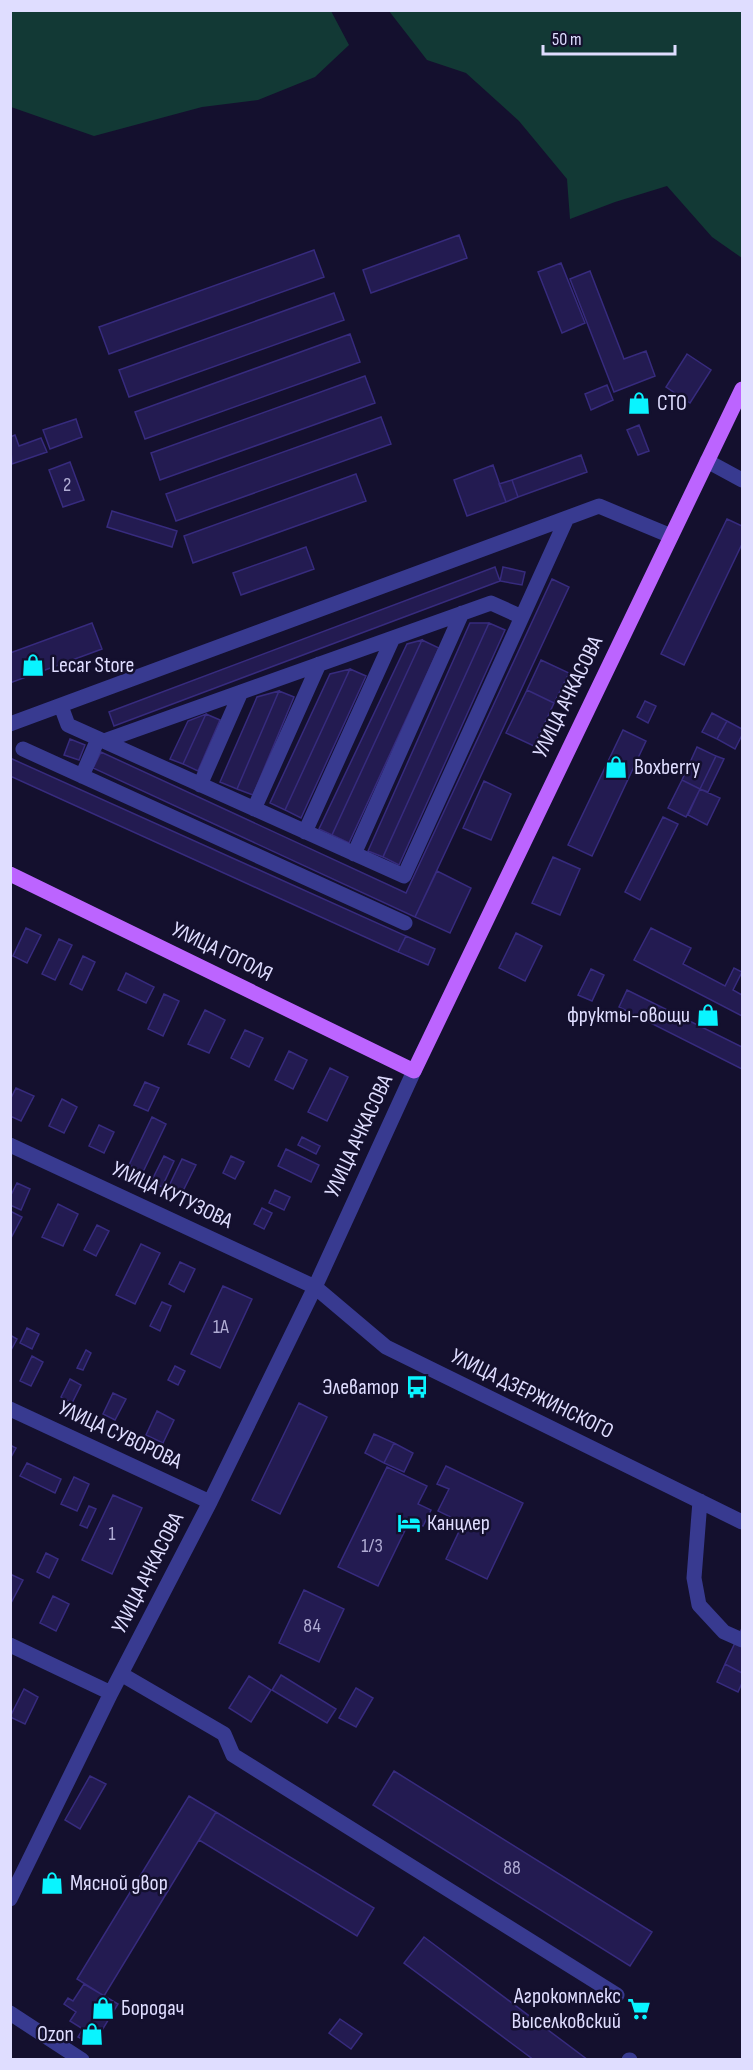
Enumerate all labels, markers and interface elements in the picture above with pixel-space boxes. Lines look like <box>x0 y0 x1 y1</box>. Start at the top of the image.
scale bar <box>543 18 675 56</box>
text: 50 m <box>552 29 582 50</box>
shop icon: СТО <box>626 390 652 416</box>
place label: СТО <box>657 390 687 417</box>
house number: 2 <box>63 473 71 497</box>
street label: УЛИЦА АЧКАСОВА <box>527 631 609 762</box>
shop icon: Lecar Store <box>20 652 46 678</box>
place label: Lecar Store <box>51 652 134 679</box>
shop icon: Boxberry <box>603 754 629 780</box>
place label: Boxberry <box>634 754 701 781</box>
street label: УЛИЦА ГОГОЛЯ <box>167 916 277 988</box>
place label: фрукты-овощи <box>567 1002 690 1029</box>
shop icon: фрукты-овощи <box>695 1002 721 1028</box>
street label: УЛИЦА АЧКАСОВА <box>319 1070 399 1202</box>
street label: УЛИЦА КУТУЗОВА <box>107 1155 237 1235</box>
house number: 1А <box>213 1315 229 1339</box>
street label: УЛИЦА ДЗЕРЖИНСКОГО <box>446 1343 618 1445</box>
place label: Элеватор <box>322 1374 399 1401</box>
bus stop icon: Элеватор <box>404 1374 430 1400</box>
street label: УЛИЦА СУВОРОВА <box>54 1395 186 1476</box>
street label: УЛИЦА АЧКАСОВА <box>106 1507 190 1638</box>
hotel icon: Канцлер <box>396 1510 422 1536</box>
place label: Канцлер <box>427 1510 490 1537</box>
house number: 1 <box>109 1522 116 1546</box>
house number: 1/3 <box>361 1534 383 1558</box>
house number: 84 <box>303 1614 321 1638</box>
house number: 88 <box>503 1856 521 1880</box>
shop icon: Мясной двор <box>39 1870 65 1896</box>
place label: Мясной двор <box>70 1870 168 1897</box>
place label: Агрокомплекс Выселковский <box>511 1983 621 2035</box>
shop icon: Бородач <box>90 1995 116 2021</box>
place label: Бородач <box>121 1995 184 2022</box>
supermarket icon: Агрокомплекс Выселковский <box>626 1996 652 2022</box>
place label: Ozon <box>37 2021 74 2048</box>
shop icon: Ozon <box>79 2021 105 2047</box>

